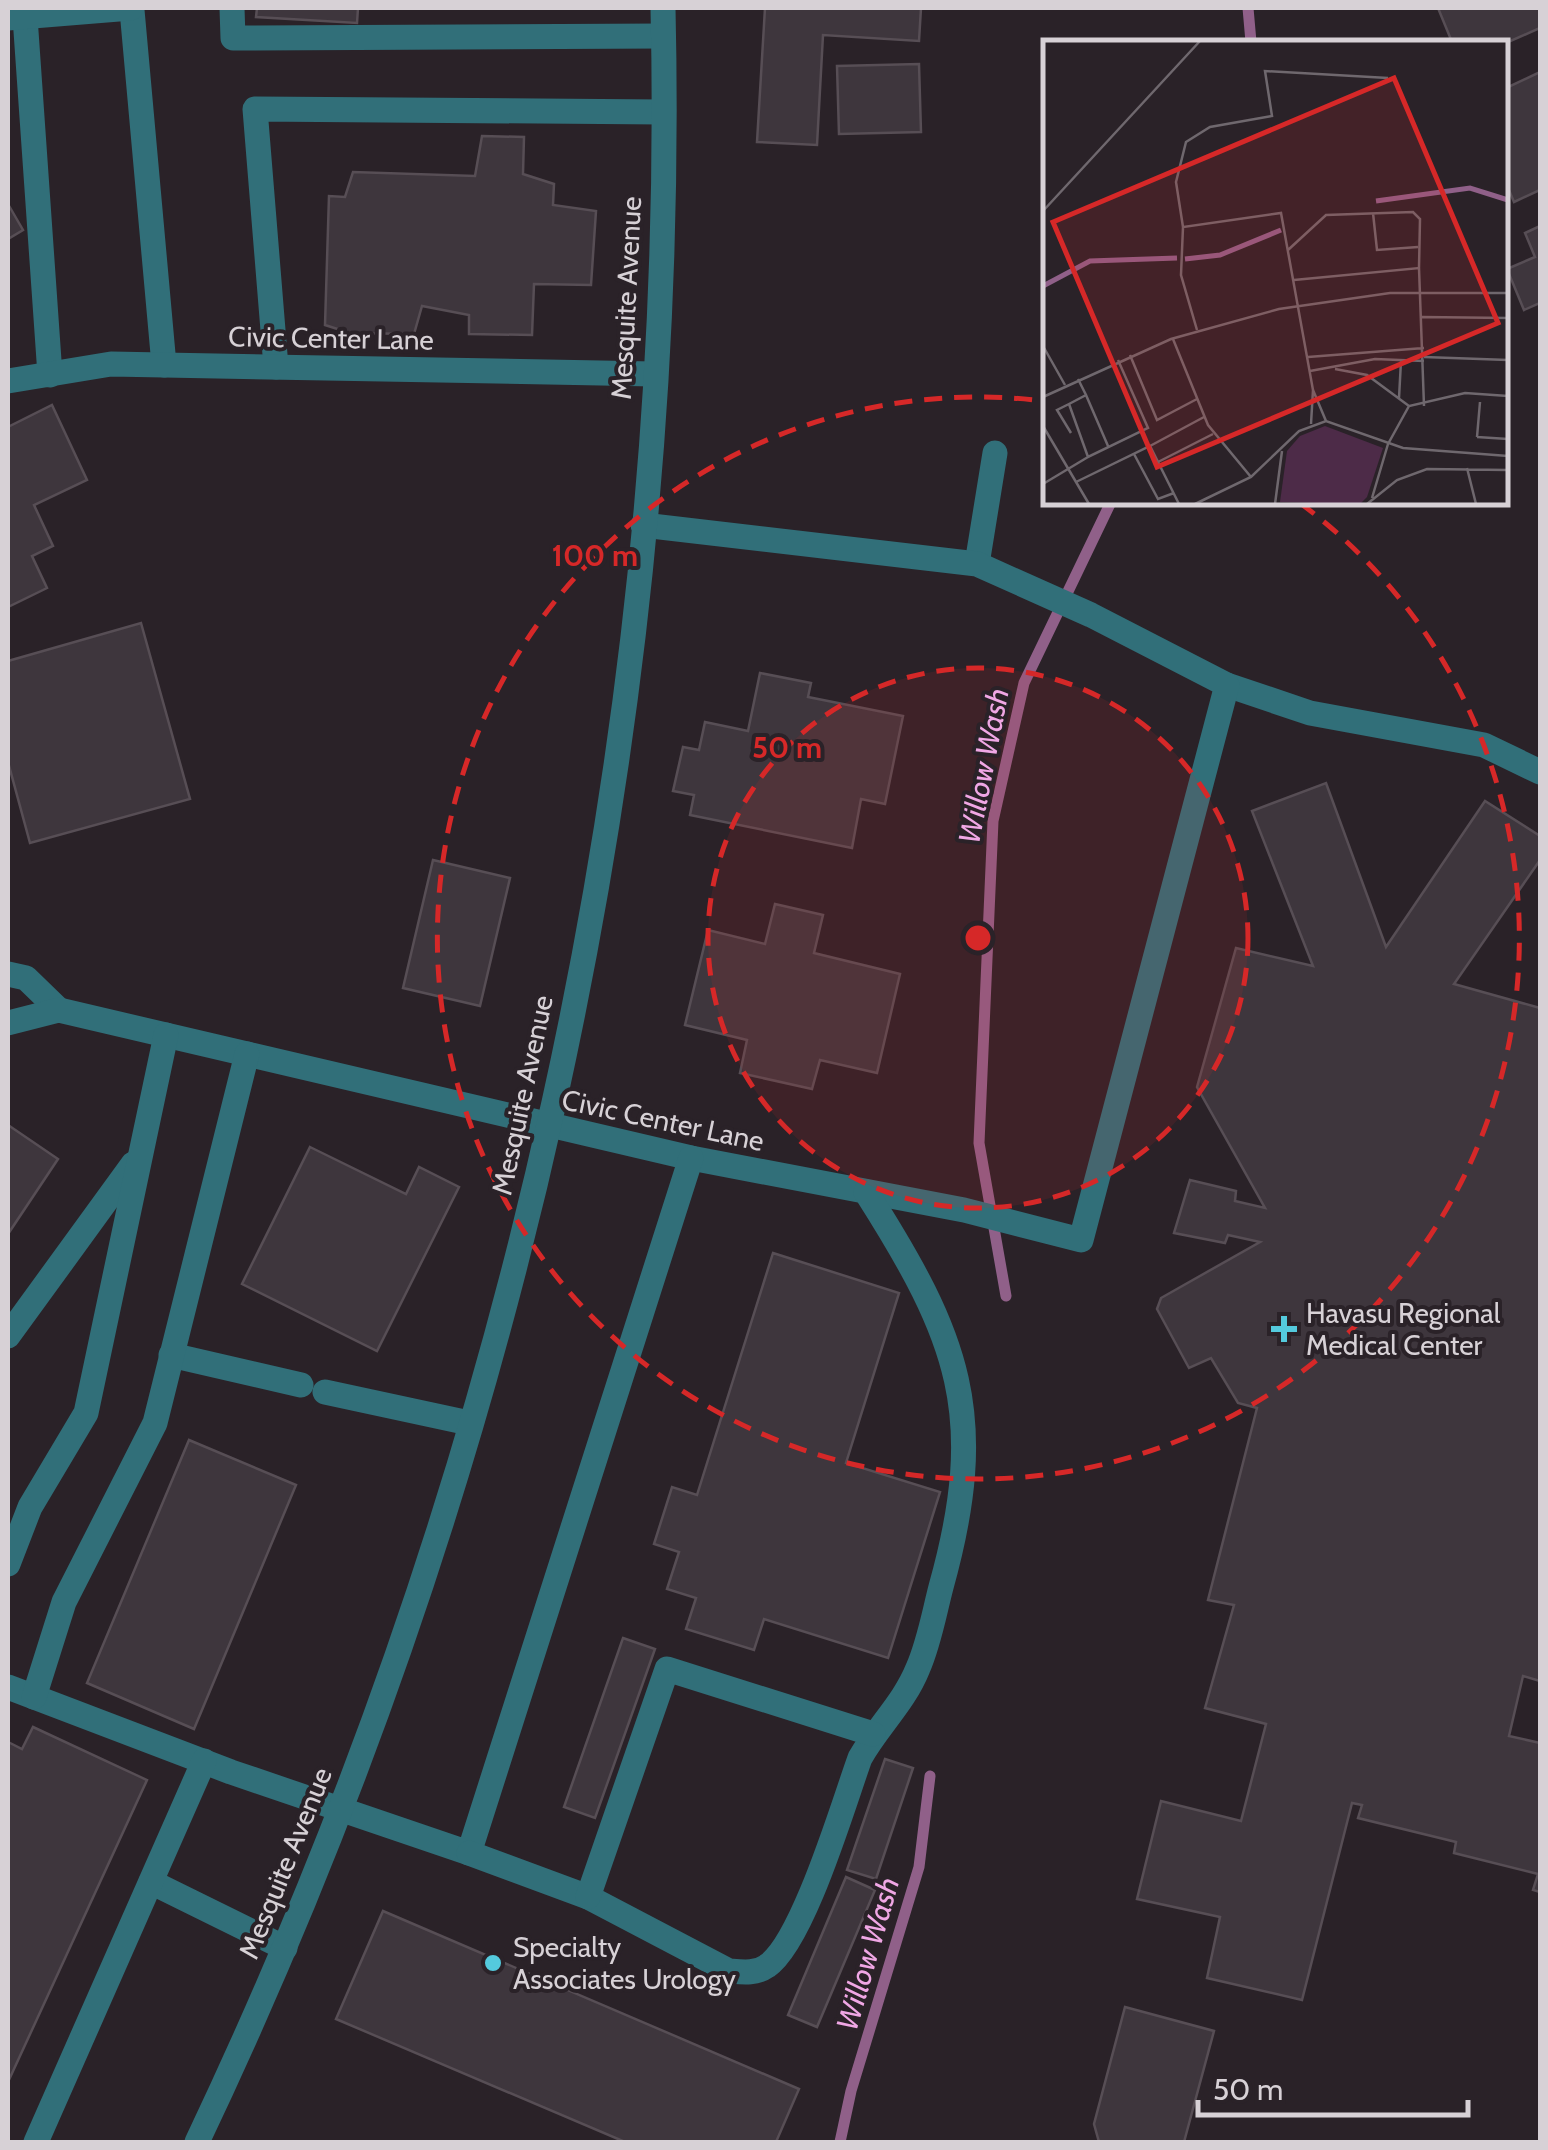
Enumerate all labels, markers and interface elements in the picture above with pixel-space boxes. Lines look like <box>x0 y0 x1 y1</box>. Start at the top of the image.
inset map <box>1043 40 1508 505</box>
street label: Mesquite Avenue <box>604 196 648 400</box>
street label: Civic Center Lane <box>228 319 434 357</box>
text: 100 m <box>552 537 638 574</box>
water label: Willow Wash <box>950 685 1017 847</box>
text: 50 m <box>752 729 822 766</box>
centre of rings <box>960 920 996 956</box>
street label: Mesquite Avenue <box>484 992 560 1198</box>
street label: Civic Center Lane <box>559 1082 767 1158</box>
place label: Havasu Regional Medical Center <box>1306 1296 1501 1362</box>
marker: Havasu Regional Medical Center <box>1271 1316 1297 1342</box>
street label: Mesquite Avenue <box>231 1762 339 1964</box>
water label: Willow Wash <box>828 1873 907 2035</box>
place label: Specialty Associates Urology <box>513 1930 736 1996</box>
marker: Specialty Associates Urology <box>482 1952 504 1974</box>
scale bar <box>1198 2055 1468 2117</box>
text: 50 m <box>1213 2071 1283 2108</box>

